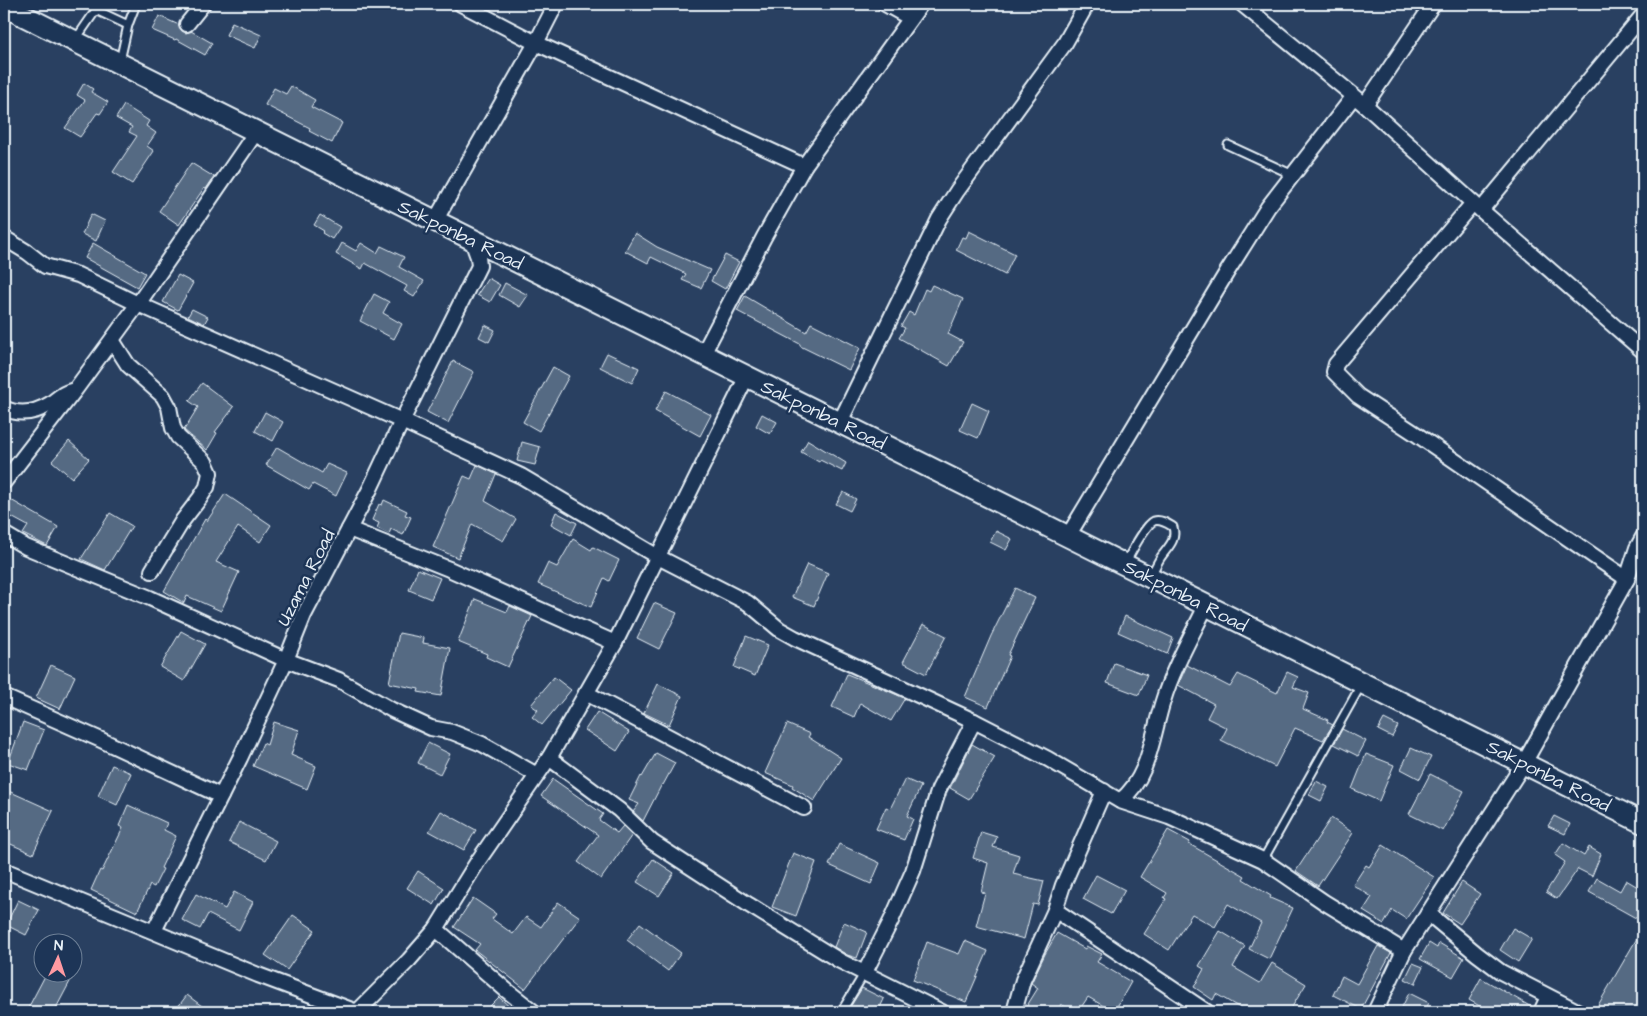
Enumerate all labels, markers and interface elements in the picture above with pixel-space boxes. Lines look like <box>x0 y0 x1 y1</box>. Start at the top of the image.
street label: Sakponba Road <box>393 193 528 277</box>
street label: Sakponba Road <box>756 373 891 457</box>
street label: Uzama Road <box>270 524 342 631</box>
street label: Sakponba Road <box>1119 553 1252 639</box>
street label: Sakponba Road <box>1482 733 1615 819</box>
north arrow <box>32 934 82 984</box>
text: N <box>54 936 64 956</box>

